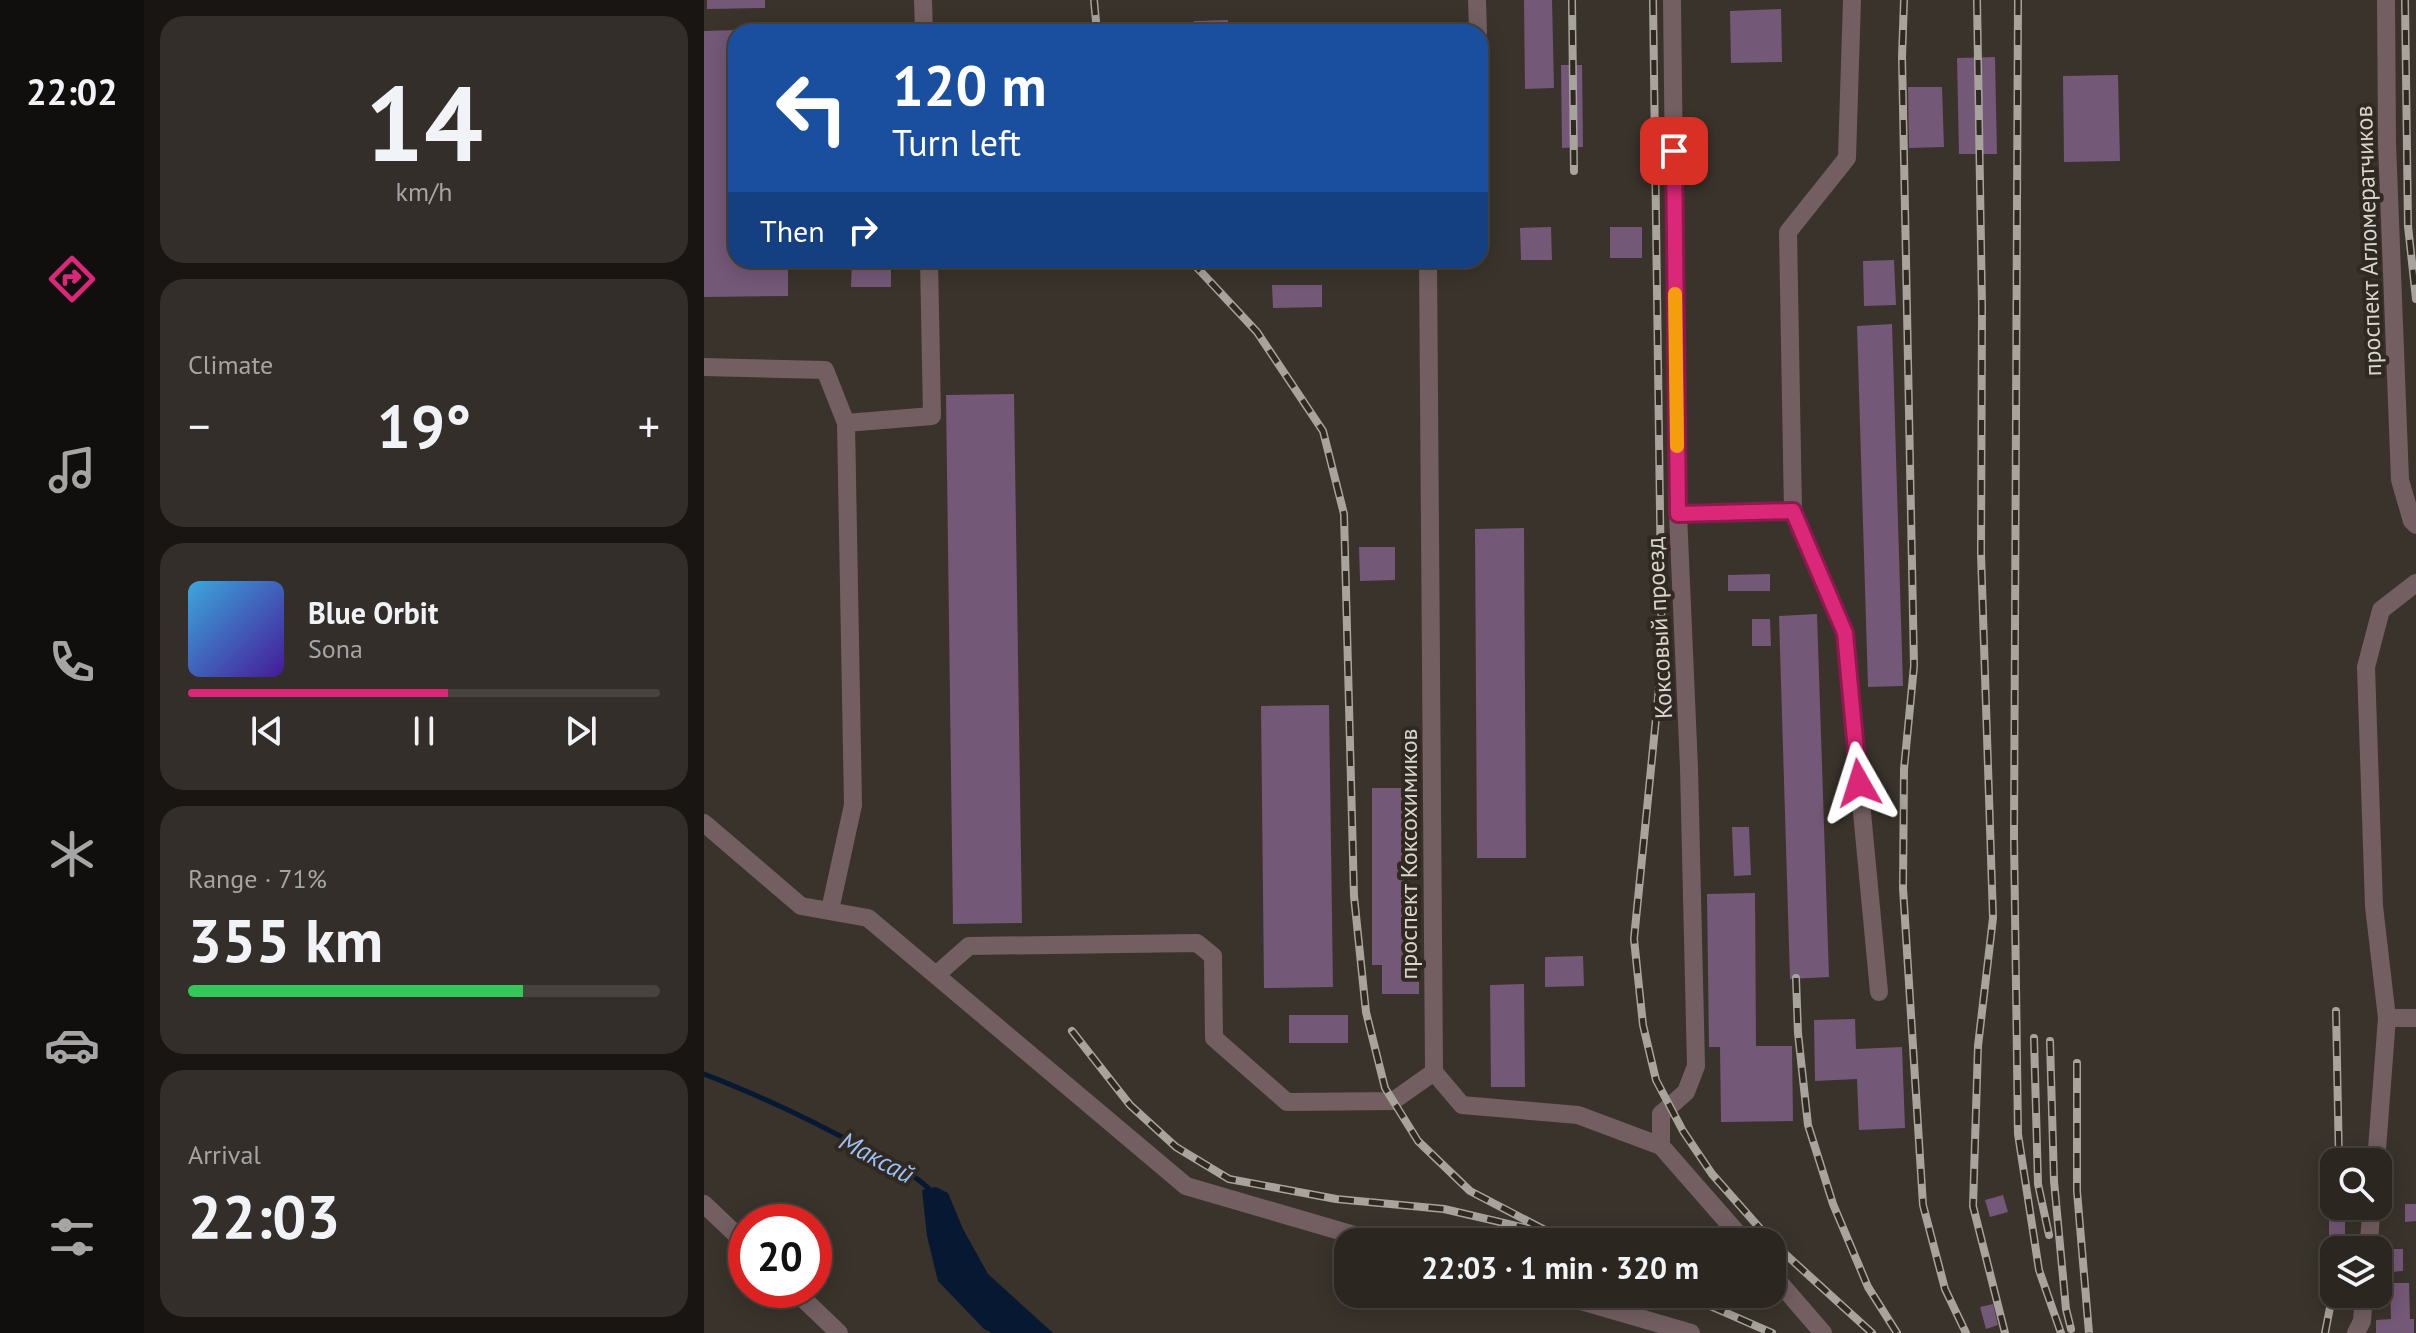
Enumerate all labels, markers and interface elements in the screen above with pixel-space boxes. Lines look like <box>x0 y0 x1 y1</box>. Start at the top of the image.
text: 120 m <box>892 49 1047 121</box>
text: 14 <box>365 55 483 190</box>
icon: left <box>760 56 864 160</box>
text: 22:02 <box>26 68 118 115</box>
street label: проспект Агломератчиков <box>2348 105 2388 377</box>
pin <box>1640 117 1708 185</box>
text: Turn left <box>892 119 1021 166</box>
icon: arrive <box>1652 129 1696 173</box>
text: km/h <box>396 175 453 208</box>
icon: right <box>841 208 885 252</box>
text: Then <box>760 211 825 250</box>
icon: directions <box>44 251 100 307</box>
text: Climate <box>188 348 273 381</box>
text: 19° <box>377 387 471 465</box>
text: − <box>188 397 210 454</box>
text: + <box>638 397 660 454</box>
icon: music <box>44 442 100 498</box>
street label: Коксовый проезд <box>1639 536 1679 720</box>
text: Blue Orbit <box>308 593 438 632</box>
text: Sona <box>308 632 363 665</box>
icon: phone <box>44 634 100 690</box>
icon: previous <box>245 709 289 753</box>
icon: pause <box>402 709 446 753</box>
icon: next <box>559 709 603 753</box>
street label: проспект Коксохимиков <box>1393 728 1424 980</box>
position arrow <box>1817 741 1901 825</box>
icon: climate <box>44 826 100 882</box>
text: Range · 71% <box>188 862 327 895</box>
text: 355 km <box>188 901 383 979</box>
icon: car <box>44 1017 100 1073</box>
water label: Максай <box>834 1124 920 1190</box>
text: Arrival <box>188 1138 261 1171</box>
map controls <box>2320 1148 2392 1308</box>
button: search <box>2320 1148 2392 1220</box>
text: 22:03 <box>188 1177 340 1255</box>
speed limit sign: 20 <box>728 1204 832 1308</box>
icon: filters <box>44 1209 100 1265</box>
button: layers <box>2320 1236 2392 1308</box>
text: 22:03 · 1 min · 320 m <box>1421 1248 1699 1287</box>

